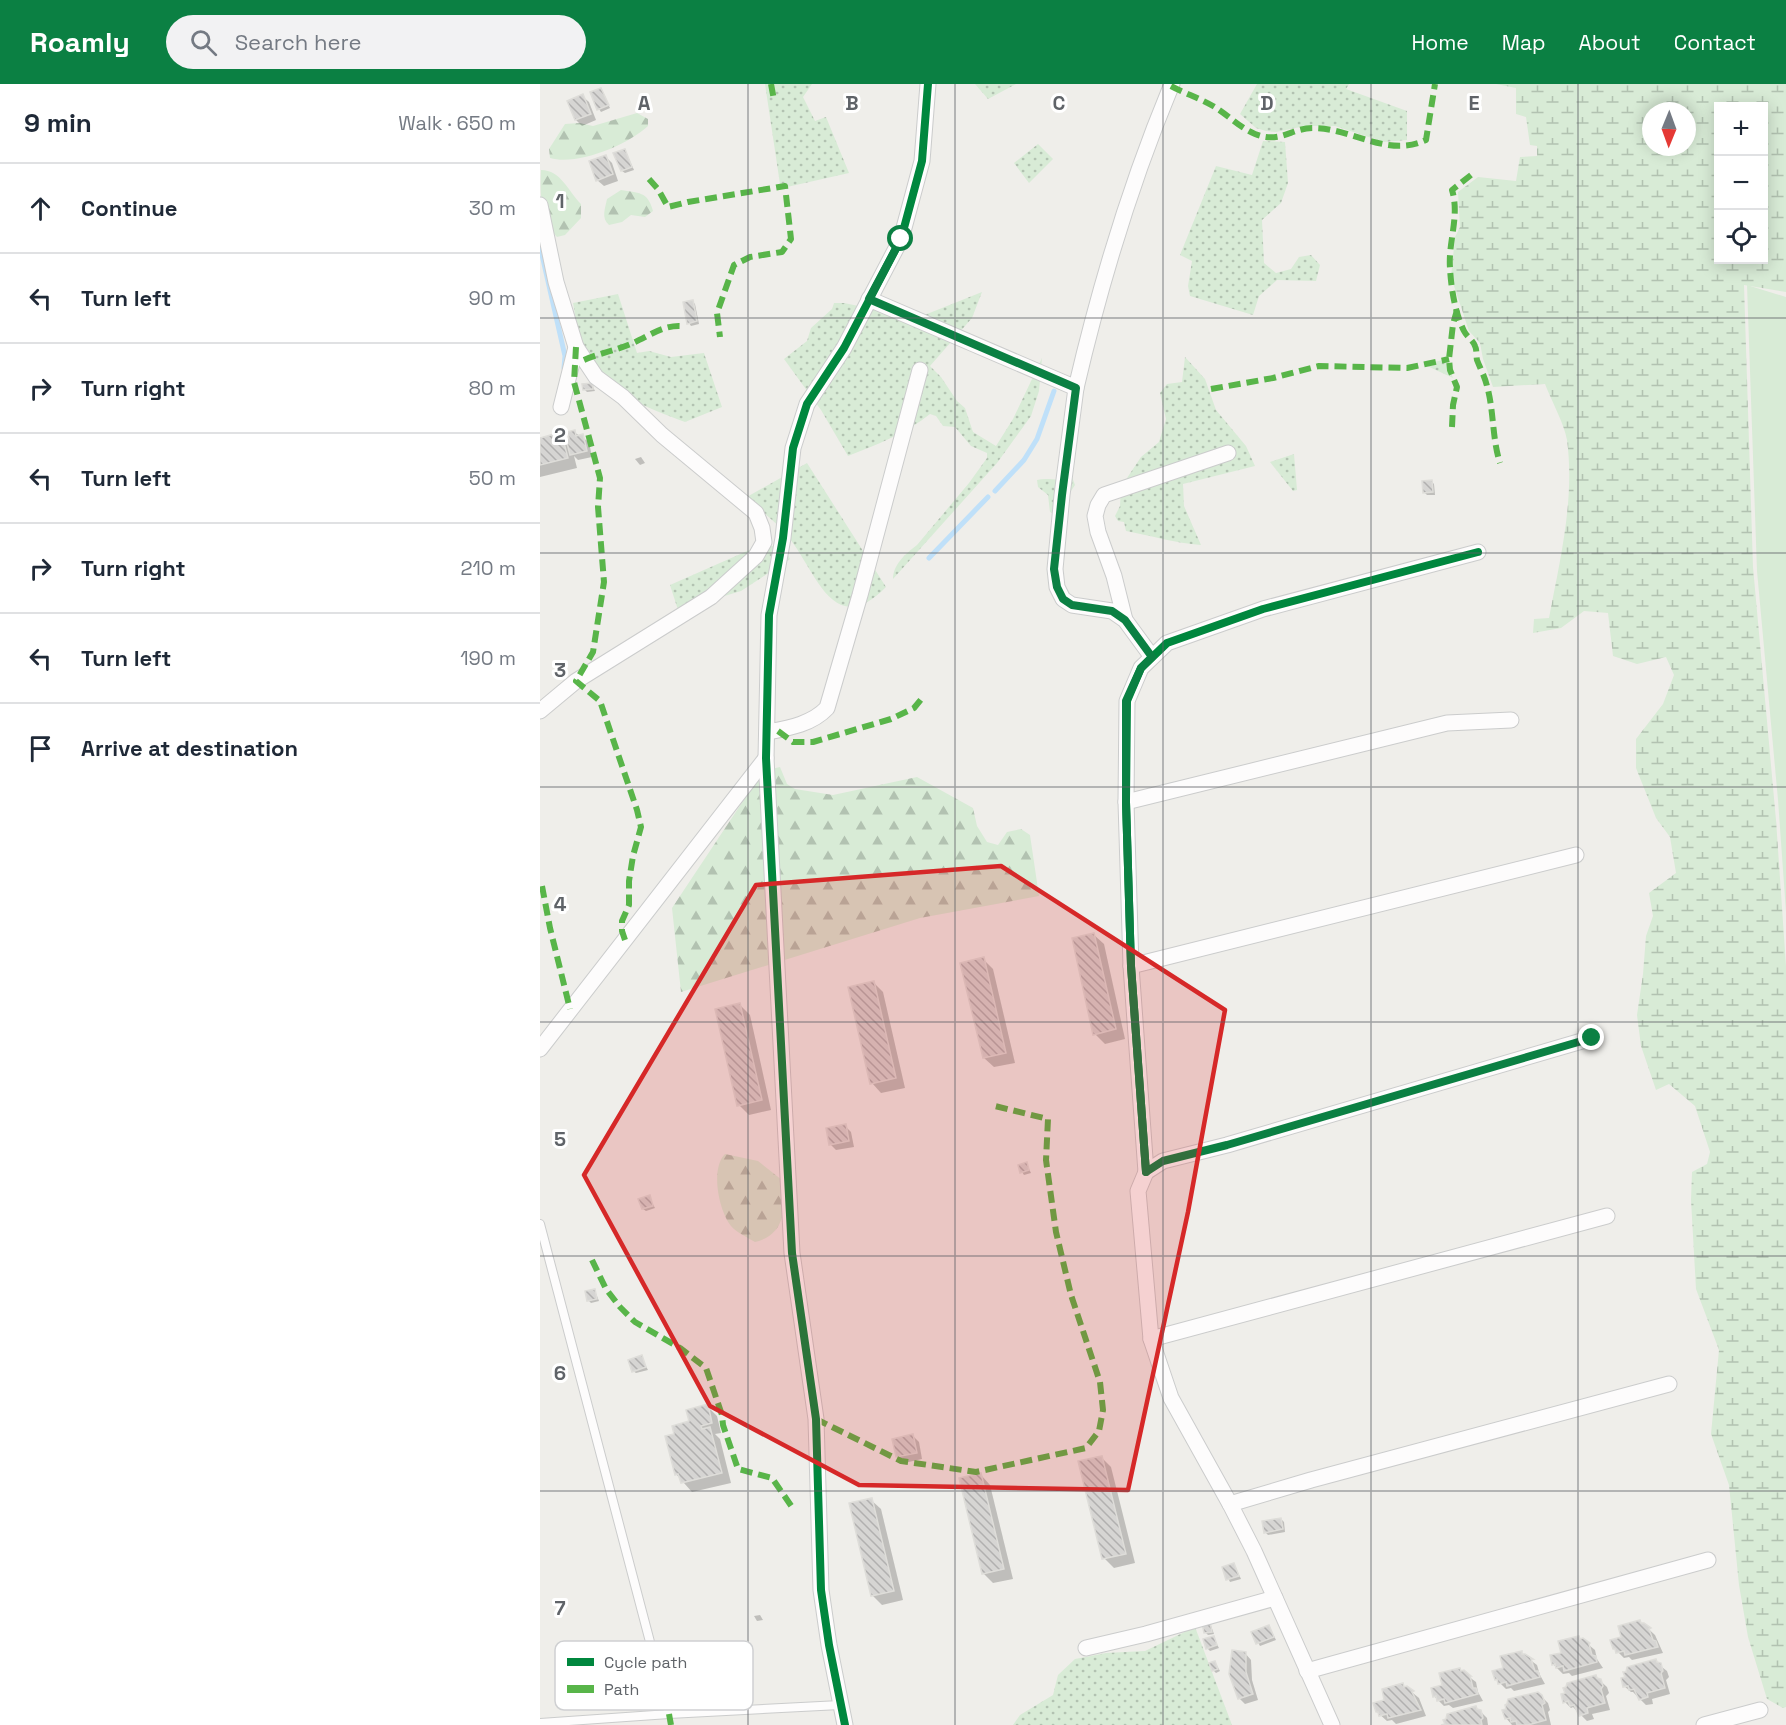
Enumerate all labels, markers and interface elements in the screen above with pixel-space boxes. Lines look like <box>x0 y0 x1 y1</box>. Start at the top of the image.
search box <box>166 15 586 69</box>
text: Roamly <box>30 24 130 60</box>
icon: search <box>187 26 220 59</box>
text: Search here <box>235 28 361 56</box>
text: Home <box>1411 29 1469 56</box>
text: Map <box>1502 29 1546 56</box>
text: About <box>1579 29 1641 56</box>
text: Contact <box>1674 29 1756 56</box>
text: A <box>638 90 651 116</box>
text: B <box>845 90 859 116</box>
text: C <box>1053 90 1066 116</box>
text: D <box>1260 90 1274 116</box>
text: E <box>1468 90 1480 116</box>
north arrow <box>1642 102 1696 156</box>
map controls <box>1714 102 1768 264</box>
button: + <box>1714 102 1768 156</box>
text: 9 min <box>24 106 92 140</box>
text: Walk · 650 m <box>398 110 516 136</box>
button: − <box>1714 156 1768 210</box>
text: 1 <box>555 188 565 214</box>
icon: ahead <box>24 192 57 225</box>
text: Continue <box>81 194 177 222</box>
text: 30 m <box>469 195 516 221</box>
button: locate <box>1714 210 1768 264</box>
route start <box>887 225 913 251</box>
icon: left <box>24 282 57 315</box>
text: Turn left <box>81 284 171 312</box>
text: 90 m <box>469 285 516 311</box>
icon: right <box>24 372 57 405</box>
text: Turn right <box>81 374 186 402</box>
text: 80 m <box>468 375 516 401</box>
text: 2 <box>554 422 566 448</box>
icon: left <box>24 462 57 495</box>
text: Turn left <box>81 464 171 492</box>
text: 50 m <box>469 465 516 491</box>
icon: right <box>24 552 57 585</box>
text: Turn right <box>81 554 186 582</box>
text: 210 m <box>460 555 516 581</box>
icon: left <box>24 642 57 675</box>
text: Turn left <box>81 644 171 672</box>
text: 190 m <box>460 645 516 671</box>
text: 3 <box>554 657 566 683</box>
icon: arrive <box>24 732 57 765</box>
text: Arrive at destination <box>81 734 298 762</box>
text: 4 <box>554 891 567 917</box>
route end <box>1578 1024 1604 1050</box>
text: 5 <box>554 1126 566 1152</box>
text: 6 <box>554 1360 566 1386</box>
text: 7 <box>554 1595 566 1621</box>
legend <box>555 1641 753 1710</box>
text: Cycle path <box>604 1652 687 1673</box>
text: Path <box>604 1679 639 1700</box>

